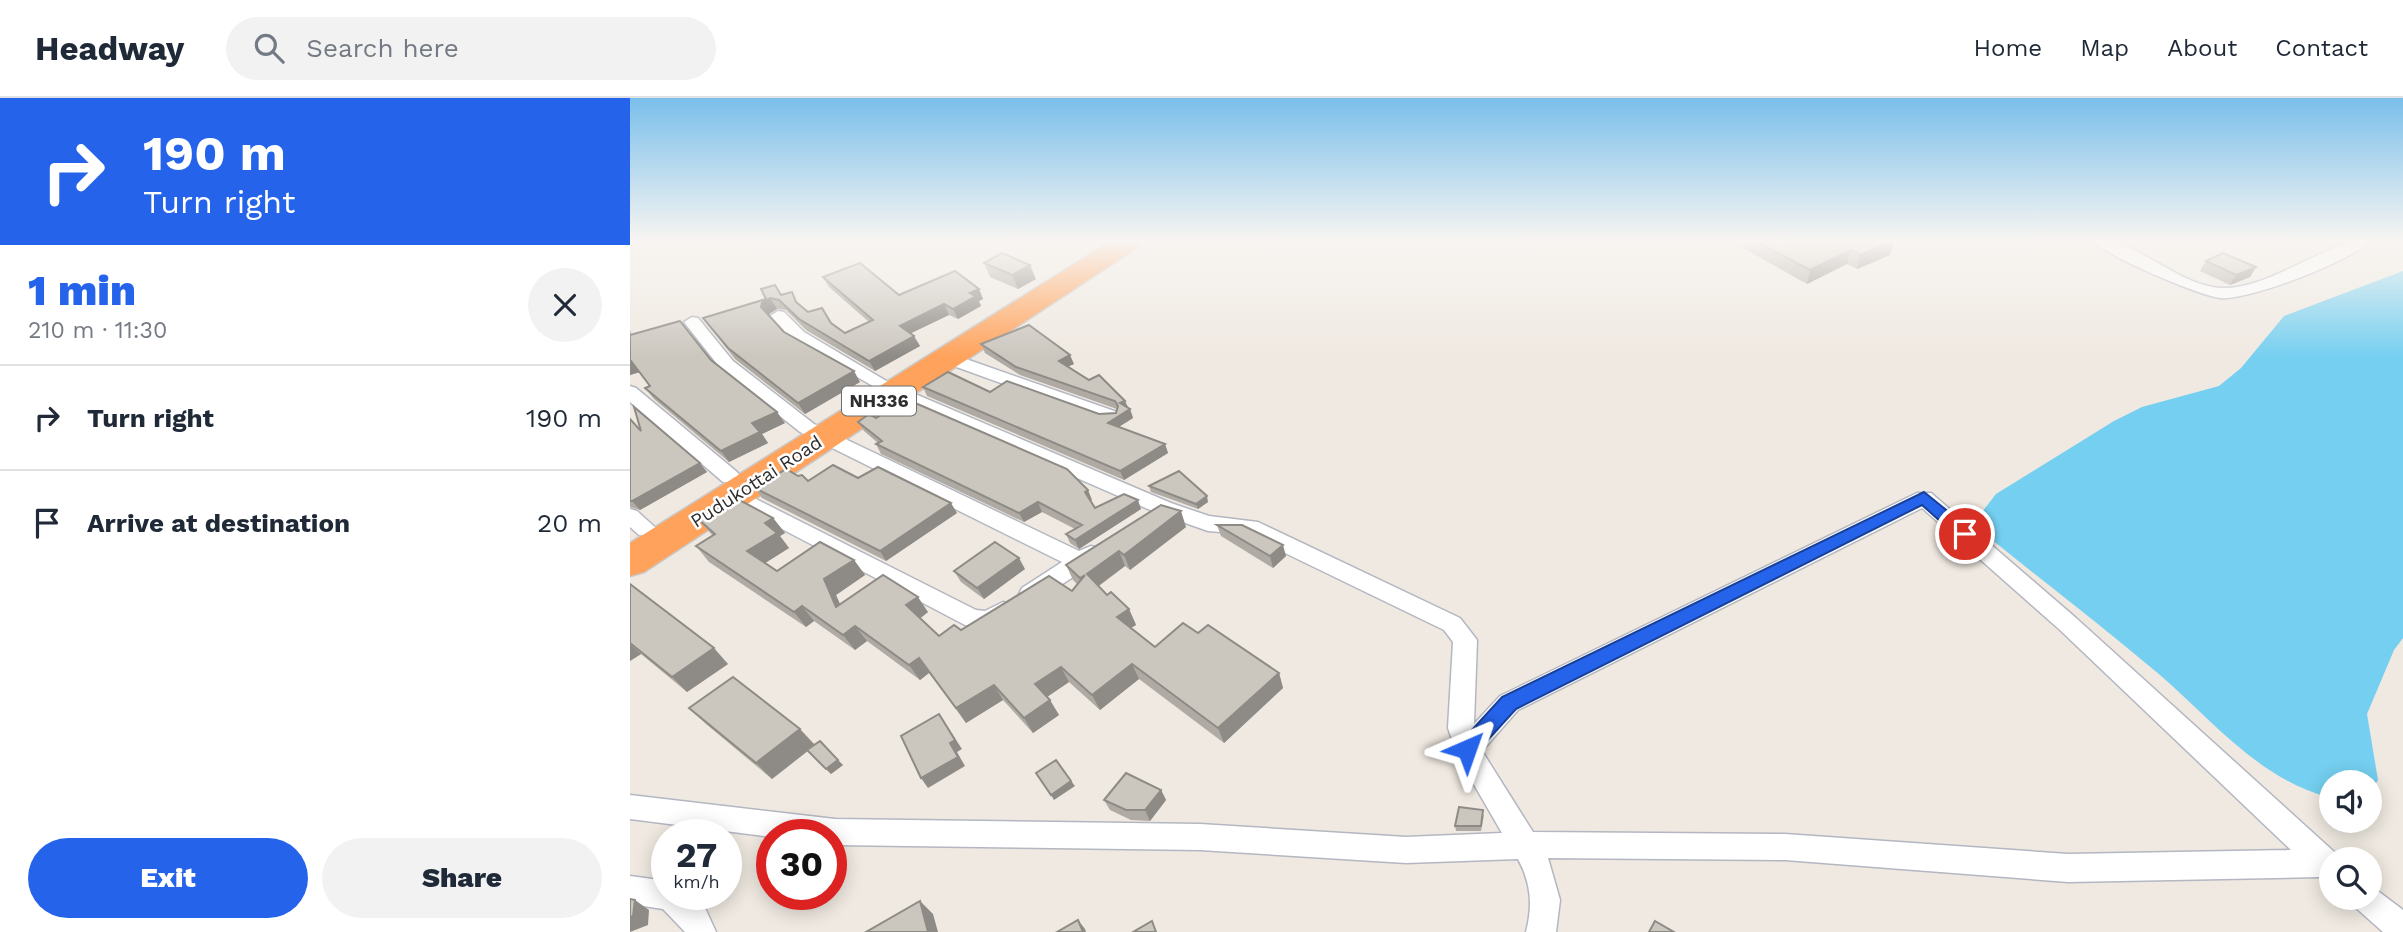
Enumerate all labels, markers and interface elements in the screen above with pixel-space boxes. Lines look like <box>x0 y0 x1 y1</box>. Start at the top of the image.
search box <box>226 17 716 80</box>
text: Headway <box>35 29 184 68</box>
icon: search <box>250 29 288 67</box>
text: Search here <box>306 33 459 63</box>
text: Home <box>1974 34 2042 62</box>
text: Map <box>2080 34 2129 62</box>
text: About <box>2167 34 2237 62</box>
text: Contact <box>2275 34 2368 62</box>
text: 190 m <box>143 124 286 182</box>
icon: right <box>28 126 119 217</box>
text: Turn right <box>143 183 295 221</box>
text: 1 min <box>28 266 136 315</box>
button: close <box>528 268 602 342</box>
text: 210 m · 11:30 <box>28 317 167 344</box>
road number: NH336 <box>842 386 916 416</box>
icon: right <box>28 399 66 437</box>
text: Turn right <box>87 403 214 433</box>
text: 190 m <box>526 403 602 433</box>
street label: Pudukottai Road <box>686 430 826 532</box>
icon: arrive <box>28 504 66 542</box>
pin <box>1935 504 1995 564</box>
text: Arrive at destination <box>87 508 350 538</box>
text: 20 m <box>537 508 602 538</box>
icon: arrive <box>1946 515 1984 553</box>
position arrow <box>1430 712 1504 786</box>
map controls <box>2319 770 2382 910</box>
button: sound <box>2319 770 2382 833</box>
speed limit sign: 30 <box>756 819 847 910</box>
text: 27 <box>676 834 717 876</box>
button: Exit <box>28 838 308 918</box>
button: Share <box>322 838 602 918</box>
button: search <box>2319 847 2382 910</box>
text: km/h <box>673 871 720 892</box>

